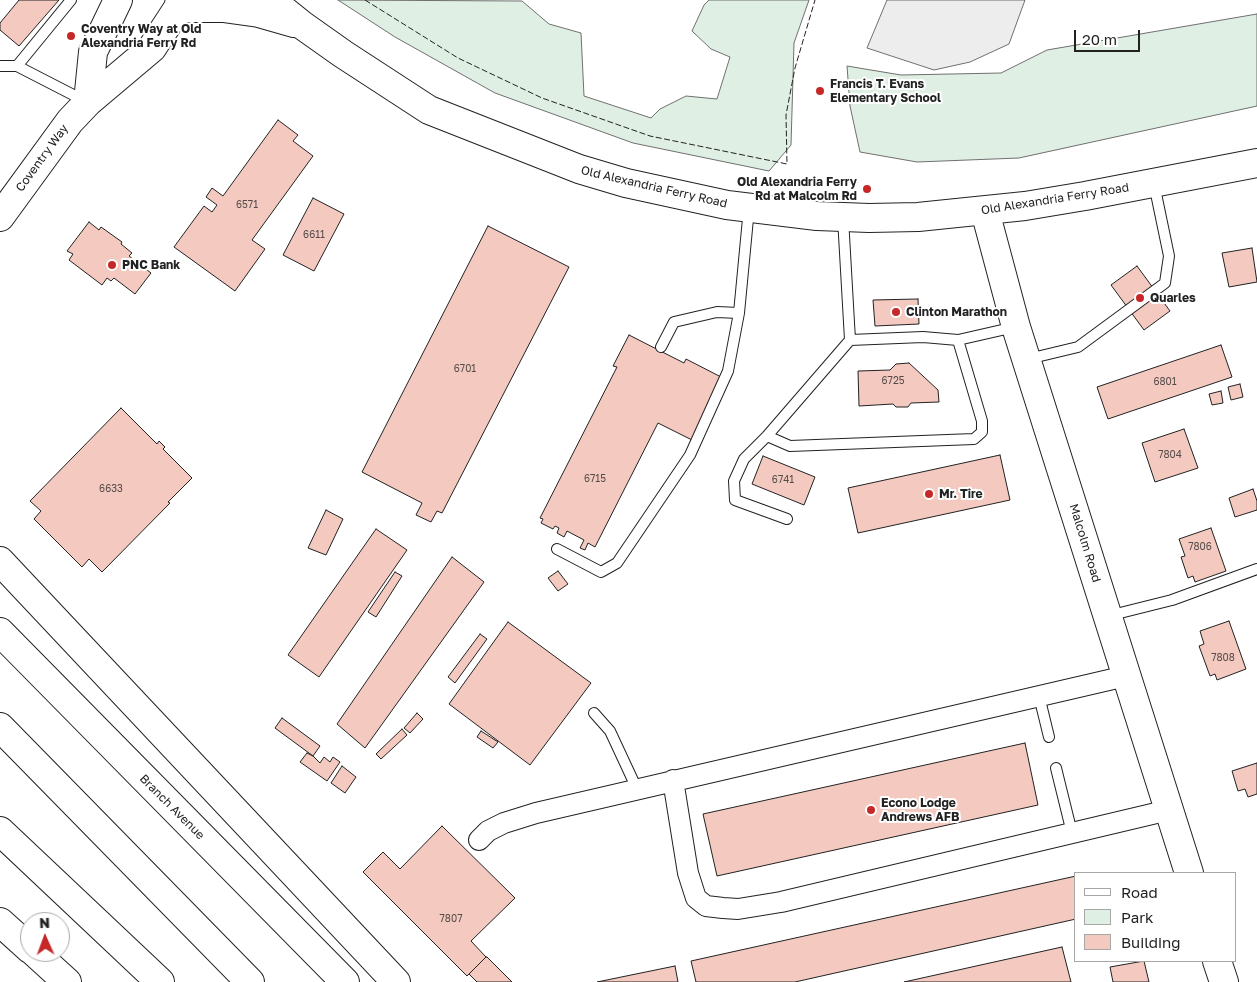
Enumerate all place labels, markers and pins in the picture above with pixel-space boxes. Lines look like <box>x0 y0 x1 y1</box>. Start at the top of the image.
place label: Coventry Way at Old Alexandria Ferry Rd <box>81 22 201 50</box>
marker: Coventry Way at Old Alexandria Ferry Rd <box>65 30 77 42</box>
place label: Francis T. Evans Elementary School <box>830 77 941 105</box>
marker: Francis T. Evans Elementary School <box>814 85 826 97</box>
place label: Old Alexandria Ferry Rd at Malcolm Rd <box>737 175 857 203</box>
marker: Old Alexandria Ferry Rd at Malcolm Rd <box>861 183 873 195</box>
place label: PNC Bank <box>122 258 180 272</box>
marker: PNC Bank <box>106 259 118 271</box>
place label: Quarles <box>1150 291 1196 305</box>
marker: Quarles <box>1134 292 1146 304</box>
place label: Clinton Marathon <box>906 305 1007 319</box>
marker: Clinton Marathon <box>890 306 902 318</box>
place label: Mr. Tire <box>939 487 983 501</box>
marker: Mr. Tire <box>923 488 935 500</box>
place label: Econo Lodge Andrews AFB <box>881 796 959 824</box>
marker: Econo Lodge Andrews AFB <box>865 804 877 816</box>

